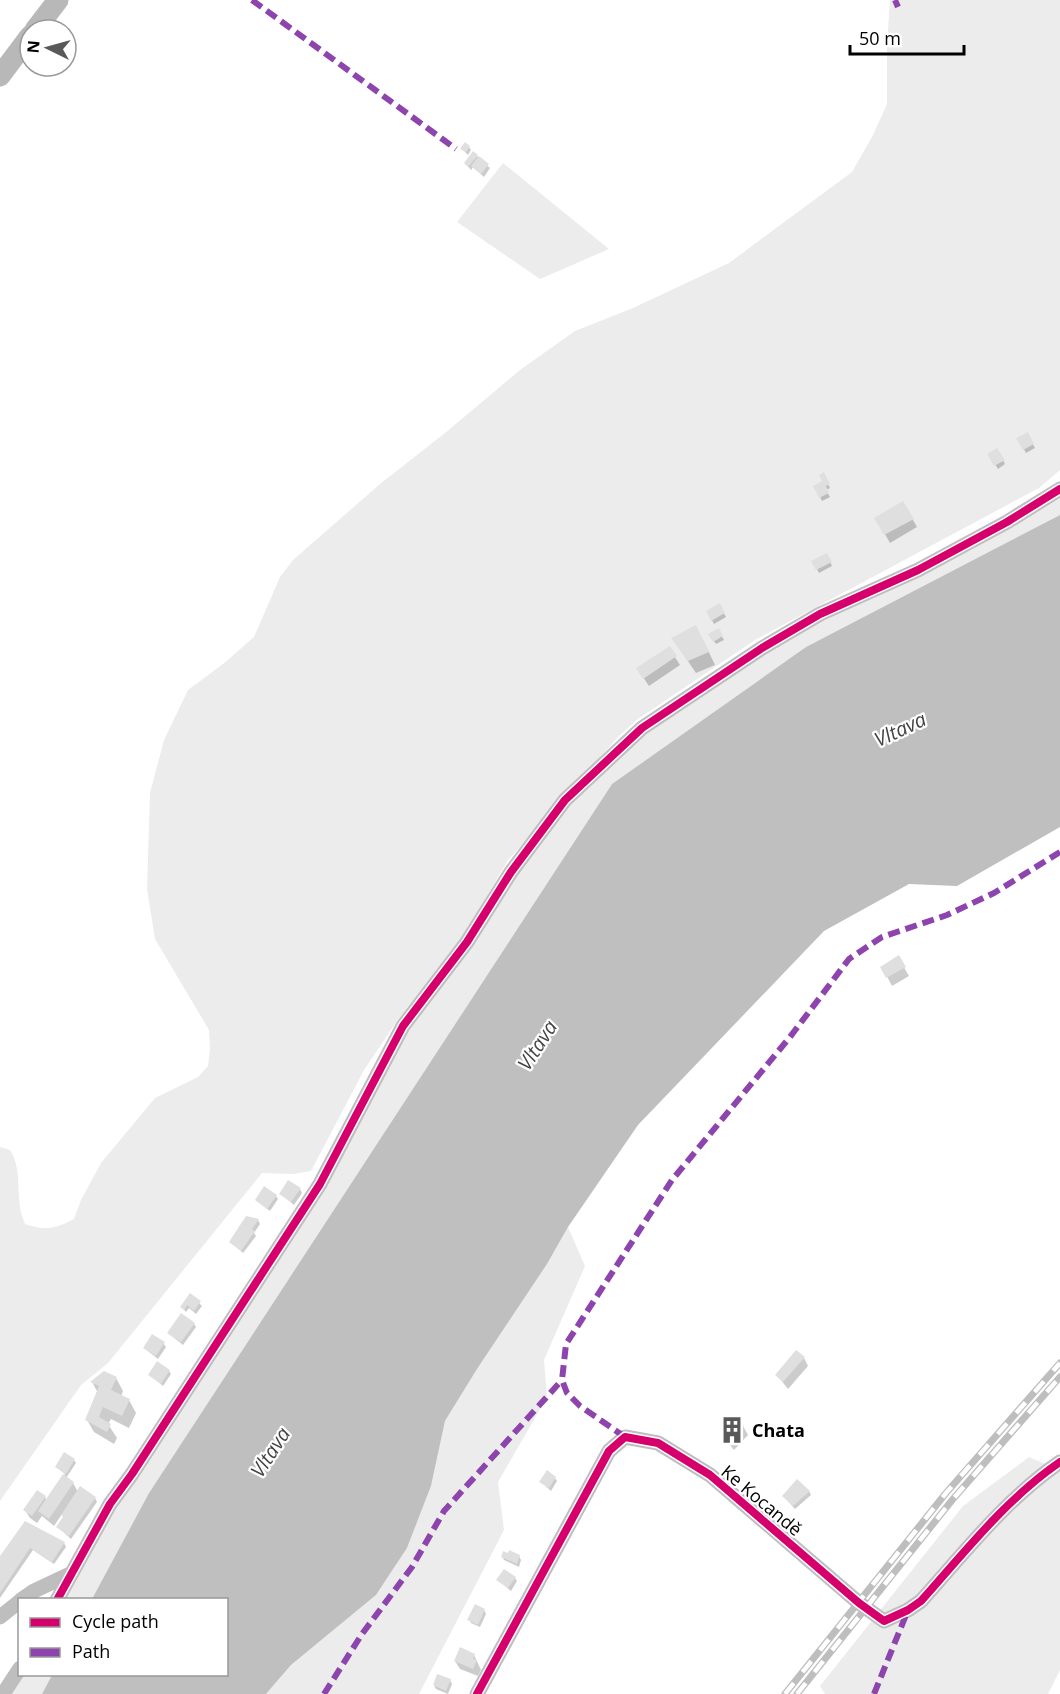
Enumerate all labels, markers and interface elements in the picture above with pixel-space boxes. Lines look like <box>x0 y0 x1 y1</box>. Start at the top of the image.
north arrow <box>18 18 78 78</box>
scale bar <box>850 18 964 56</box>
text: 50 m <box>859 26 901 50</box>
text: N <box>22 39 45 54</box>
water label: Vltava <box>870 705 930 753</box>
water label: Vltava <box>511 1015 563 1075</box>
building icon: Chata <box>717 1415 747 1445</box>
place label: Chata <box>752 1418 805 1442</box>
water label: Vltava <box>244 1422 296 1482</box>
street label: Ke Kocandě <box>717 1459 807 1541</box>
legend <box>18 1598 228 1676</box>
text: Cycle path <box>72 1609 159 1633</box>
text: Path <box>72 1639 110 1663</box>

